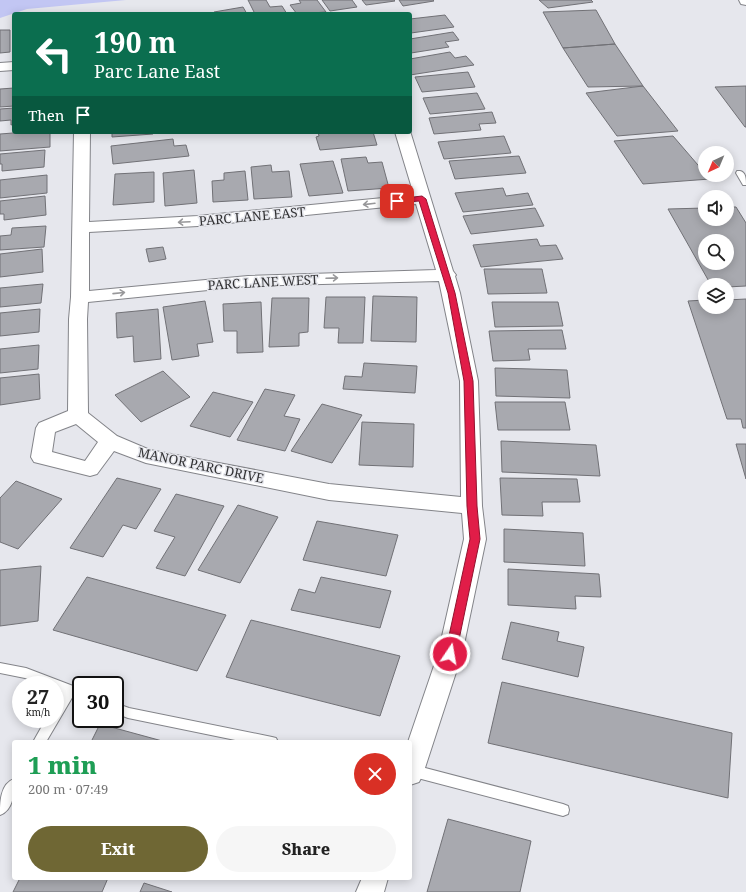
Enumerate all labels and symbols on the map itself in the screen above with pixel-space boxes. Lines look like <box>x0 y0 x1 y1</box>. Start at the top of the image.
north arrow <box>698 146 734 182</box>
pin <box>380 184 414 218</box>
one-way arrow <box>363 200 376 208</box>
street label: PARC LANE EAST <box>198 202 306 230</box>
one-way arrow <box>178 218 191 225</box>
street label: PARC LANE WEST <box>207 270 319 294</box>
one-way arrow <box>325 274 338 282</box>
one-way arrow <box>112 289 125 297</box>
street label: MANOR PARC DRIVE <box>136 443 266 487</box>
position arrow <box>429 633 471 675</box>
speed limit sign: 30 <box>72 676 124 728</box>

